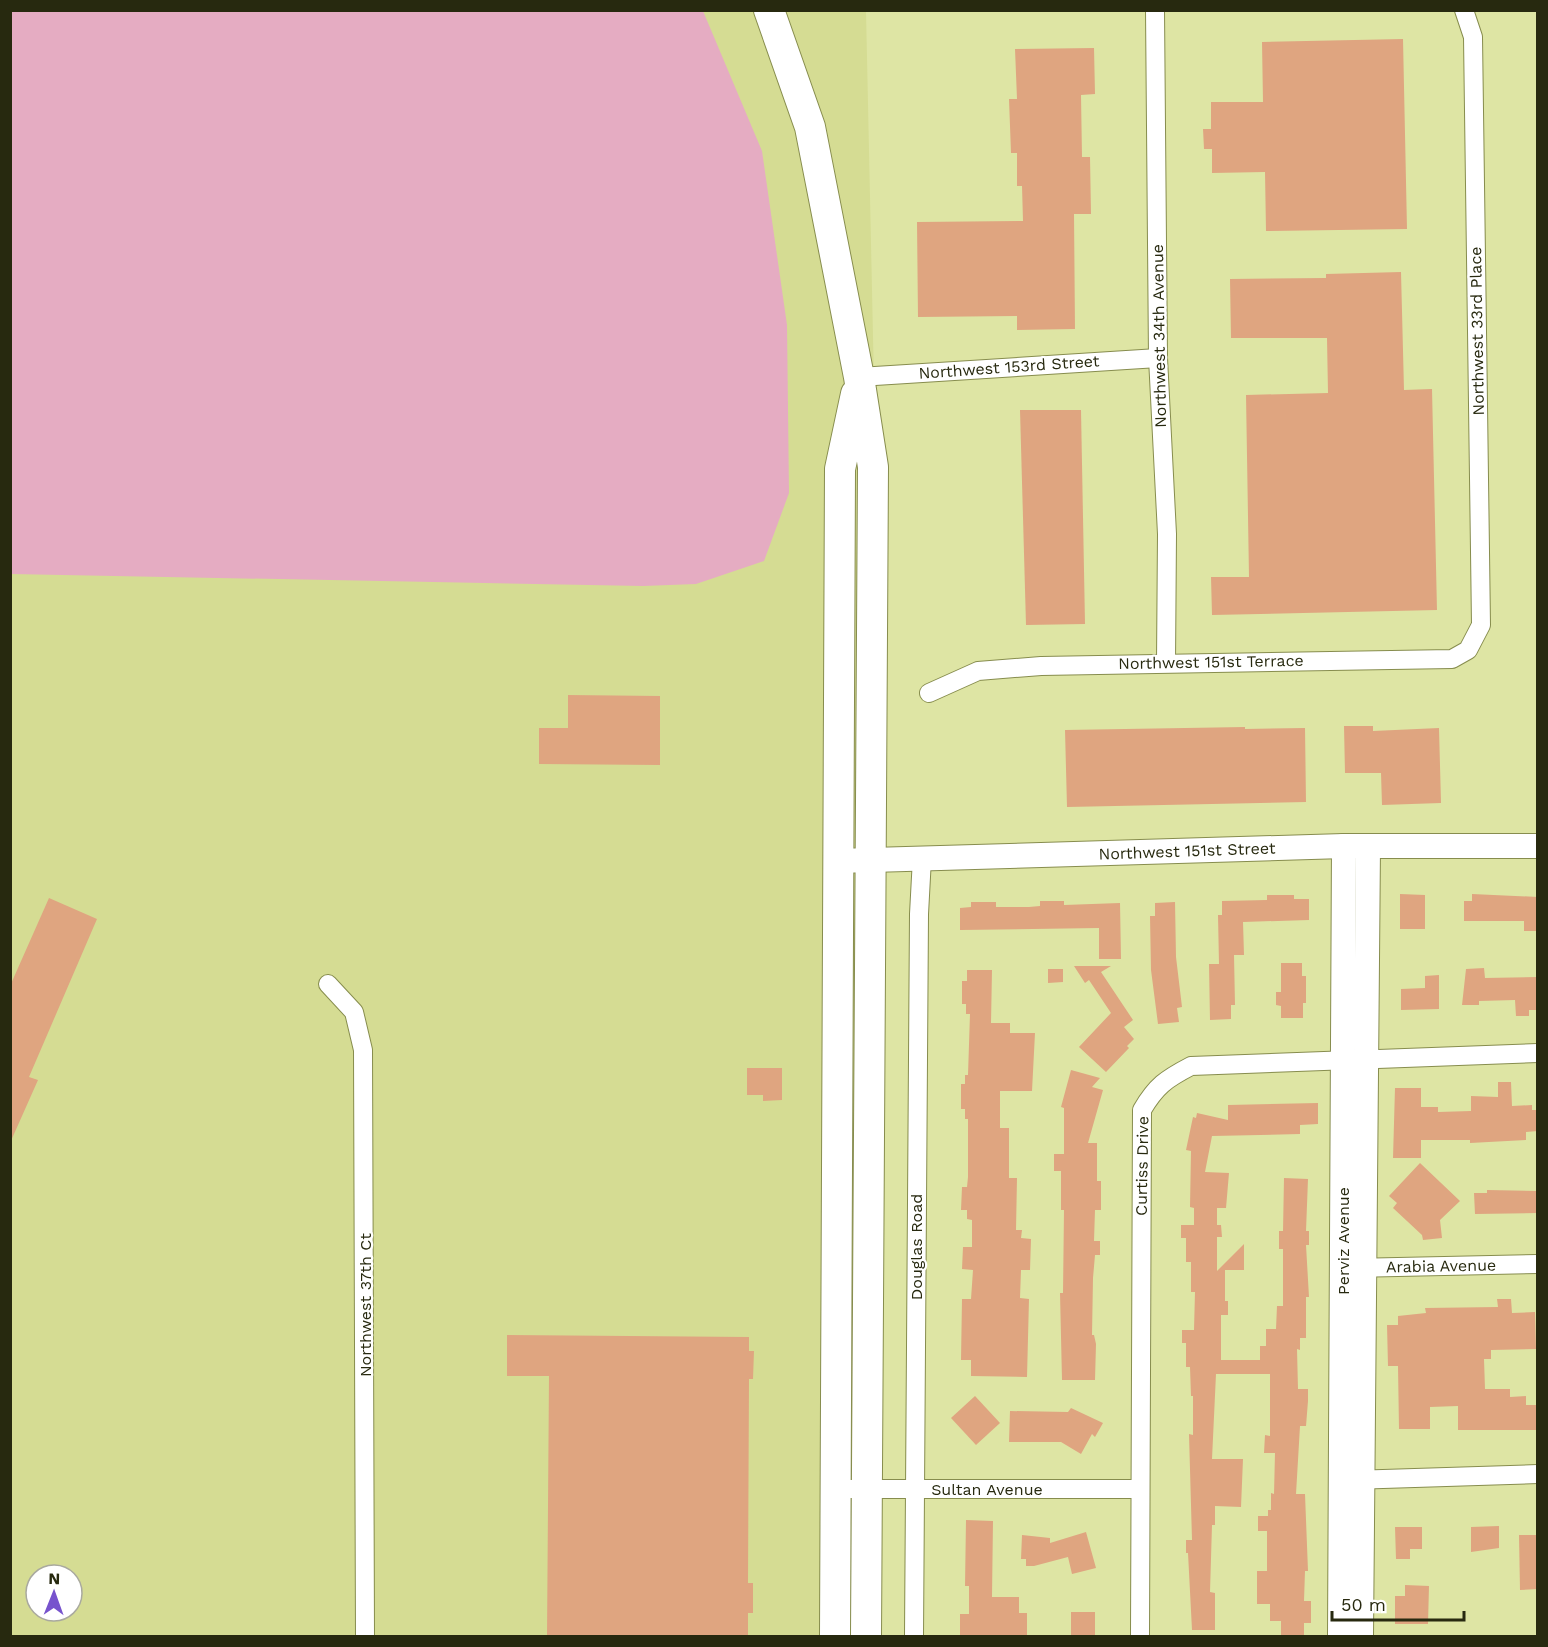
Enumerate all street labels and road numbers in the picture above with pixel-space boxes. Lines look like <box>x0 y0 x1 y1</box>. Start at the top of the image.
street label: Northwest 34th Avenue <box>1148 244 1170 428</box>
street label: Northwest 33rd Place <box>1466 246 1488 416</box>
street label: Northwest 153rd Street <box>918 351 1100 383</box>
street label: Northwest 151st Terrace <box>1118 651 1304 673</box>
street label: Northwest 151st Street <box>1098 838 1276 864</box>
street label: Curtiss Drive <box>1132 1116 1152 1216</box>
street label: Perviz Avenue <box>1334 1187 1353 1295</box>
street label: Douglas Road <box>907 1194 926 1300</box>
street label: Northwest 37th Ct <box>356 1233 375 1377</box>
street label: Arabia Avenue <box>1386 1256 1496 1276</box>
street label: Sultan Avenue <box>931 1480 1043 1499</box>

